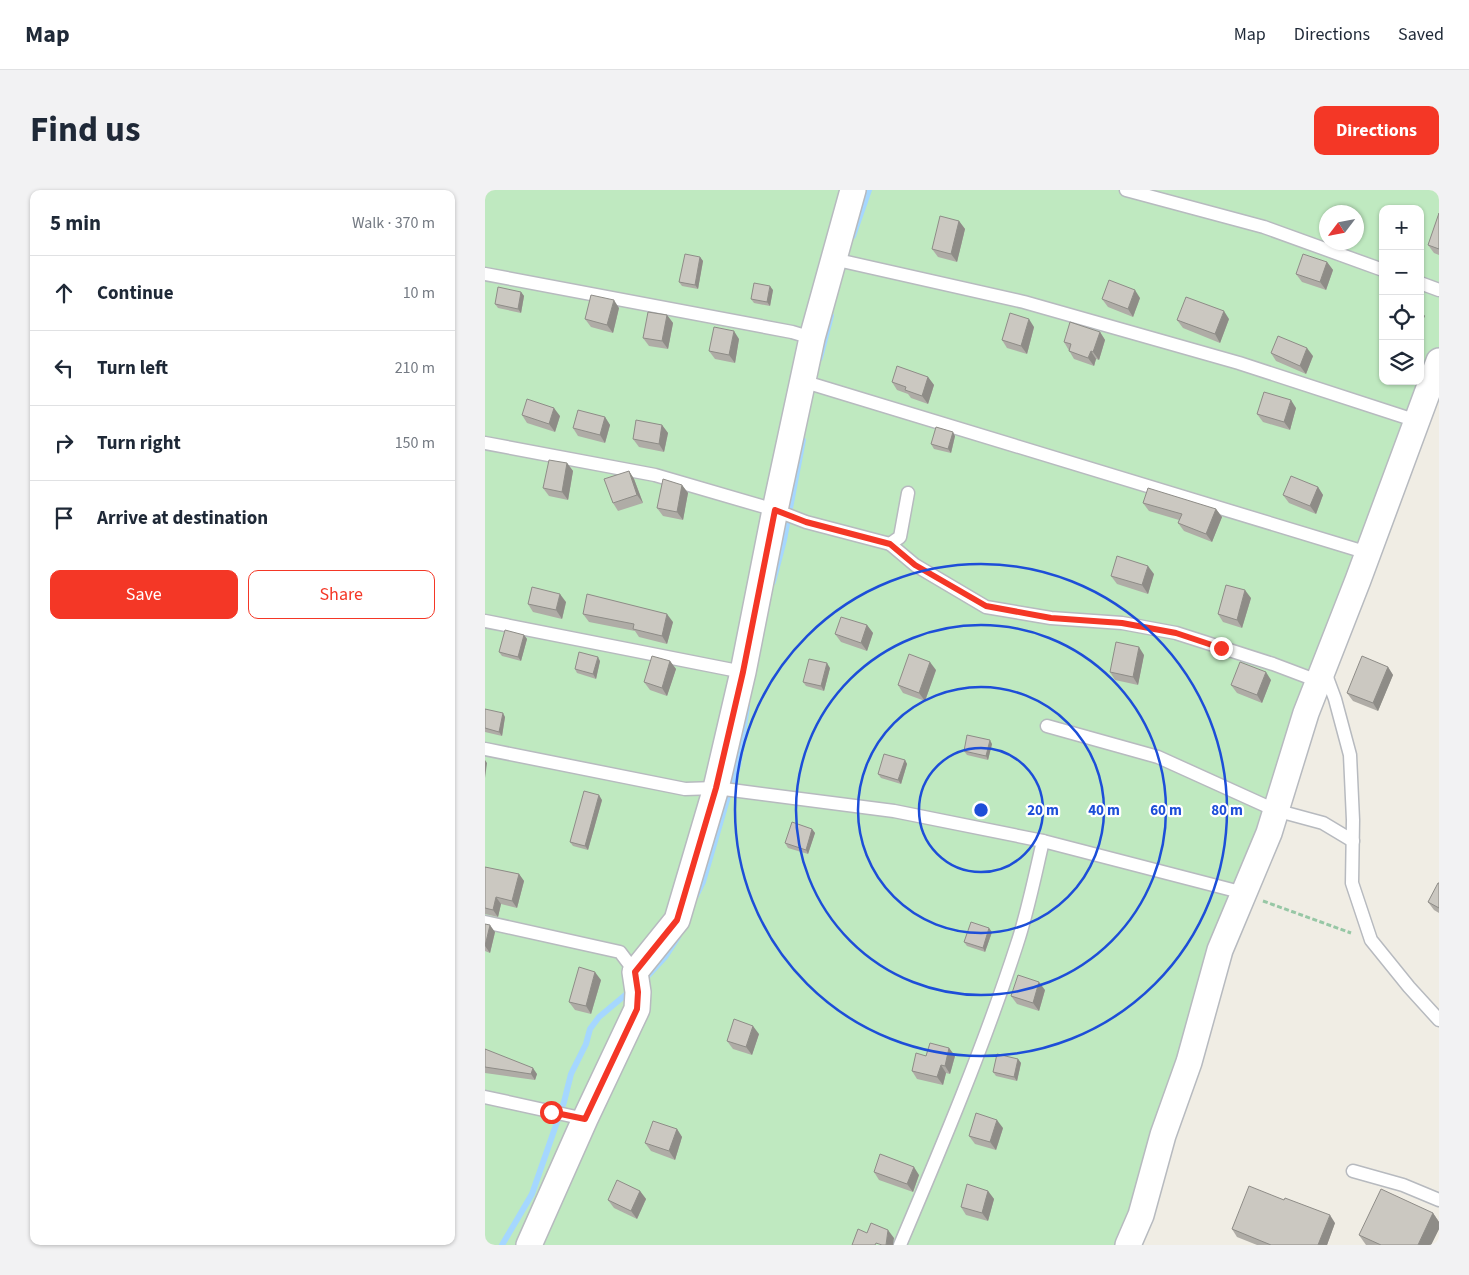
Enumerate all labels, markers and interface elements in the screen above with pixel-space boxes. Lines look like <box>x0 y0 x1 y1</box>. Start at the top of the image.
text: Map <box>25 17 70 52</box>
text: Map <box>1234 22 1266 47</box>
text: Directions <box>1294 22 1370 47</box>
text: Saved <box>1398 22 1444 47</box>
text: Find us <box>30 105 140 155</box>
button: Directions <box>1314 106 1439 155</box>
north arrow <box>1319 205 1364 250</box>
map controls <box>1379 205 1424 385</box>
button: + <box>1379 205 1424 250</box>
text: 5 min <box>50 208 101 238</box>
text: Walk · 370 m <box>352 212 435 234</box>
button: − <box>1379 250 1424 295</box>
icon: ahead <box>50 279 78 307</box>
text: Continue <box>97 280 174 307</box>
text: 10 m <box>403 282 435 304</box>
button: locate <box>1379 295 1424 340</box>
button: layers <box>1379 340 1424 385</box>
icon: left <box>50 354 78 382</box>
text: Turn left <box>97 355 168 382</box>
text: 210 m <box>395 357 435 379</box>
icon: right <box>50 429 78 457</box>
text: Turn right <box>97 430 181 457</box>
text: 150 m <box>395 432 435 454</box>
icon: arrive <box>50 504 78 532</box>
text: Arrive at destination <box>97 505 268 532</box>
button: Save <box>50 570 238 619</box>
button: Share <box>248 570 435 619</box>
route end <box>1210 637 1233 660</box>
text: 20 m <box>1027 800 1059 821</box>
text: 40 m <box>1088 800 1120 821</box>
text: 60 m <box>1150 800 1182 821</box>
text: 80 m <box>1211 800 1243 821</box>
centre of rings <box>972 801 990 819</box>
route start <box>540 1101 563 1124</box>

